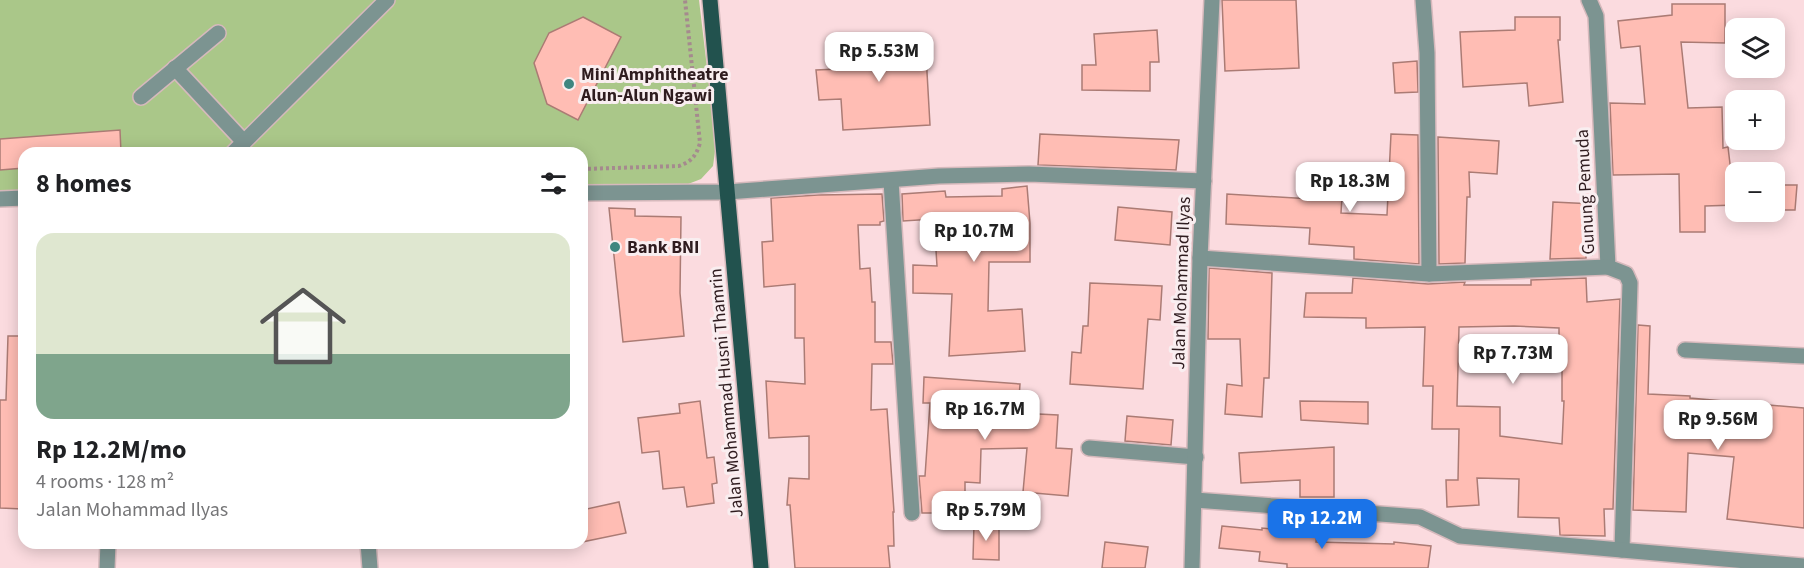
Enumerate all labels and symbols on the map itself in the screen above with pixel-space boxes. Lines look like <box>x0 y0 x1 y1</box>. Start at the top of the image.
pin: Rp 5.53M <box>817 32 941 83</box>
place label: Mini Amphitheatre Alun-Alun Ngawi <box>580 62 729 108</box>
marker: Mini Amphitheatre Alun-Alun Ngawi <box>562 77 576 91</box>
street label: Gunung Pemuda <box>1570 129 1601 255</box>
pin: Rp 18.3M <box>1288 162 1412 213</box>
street label: Jalan Mohammad Ilyas <box>1166 196 1197 370</box>
pin: Rp 10.7M <box>912 212 1036 263</box>
place label: Bank BNI <box>627 235 699 260</box>
marker: Bank BNI <box>608 240 622 254</box>
street label: Jalan Mohammad Husni Thamrin <box>703 267 750 519</box>
pin: Rp 7.73M <box>1451 334 1575 385</box>
pin: Rp 16.7M <box>923 390 1047 441</box>
pin: Rp 9.56M <box>1656 400 1780 451</box>
pin: Rp 5.79M <box>924 491 1048 542</box>
pin: Rp 12.2M <box>1260 499 1384 550</box>

